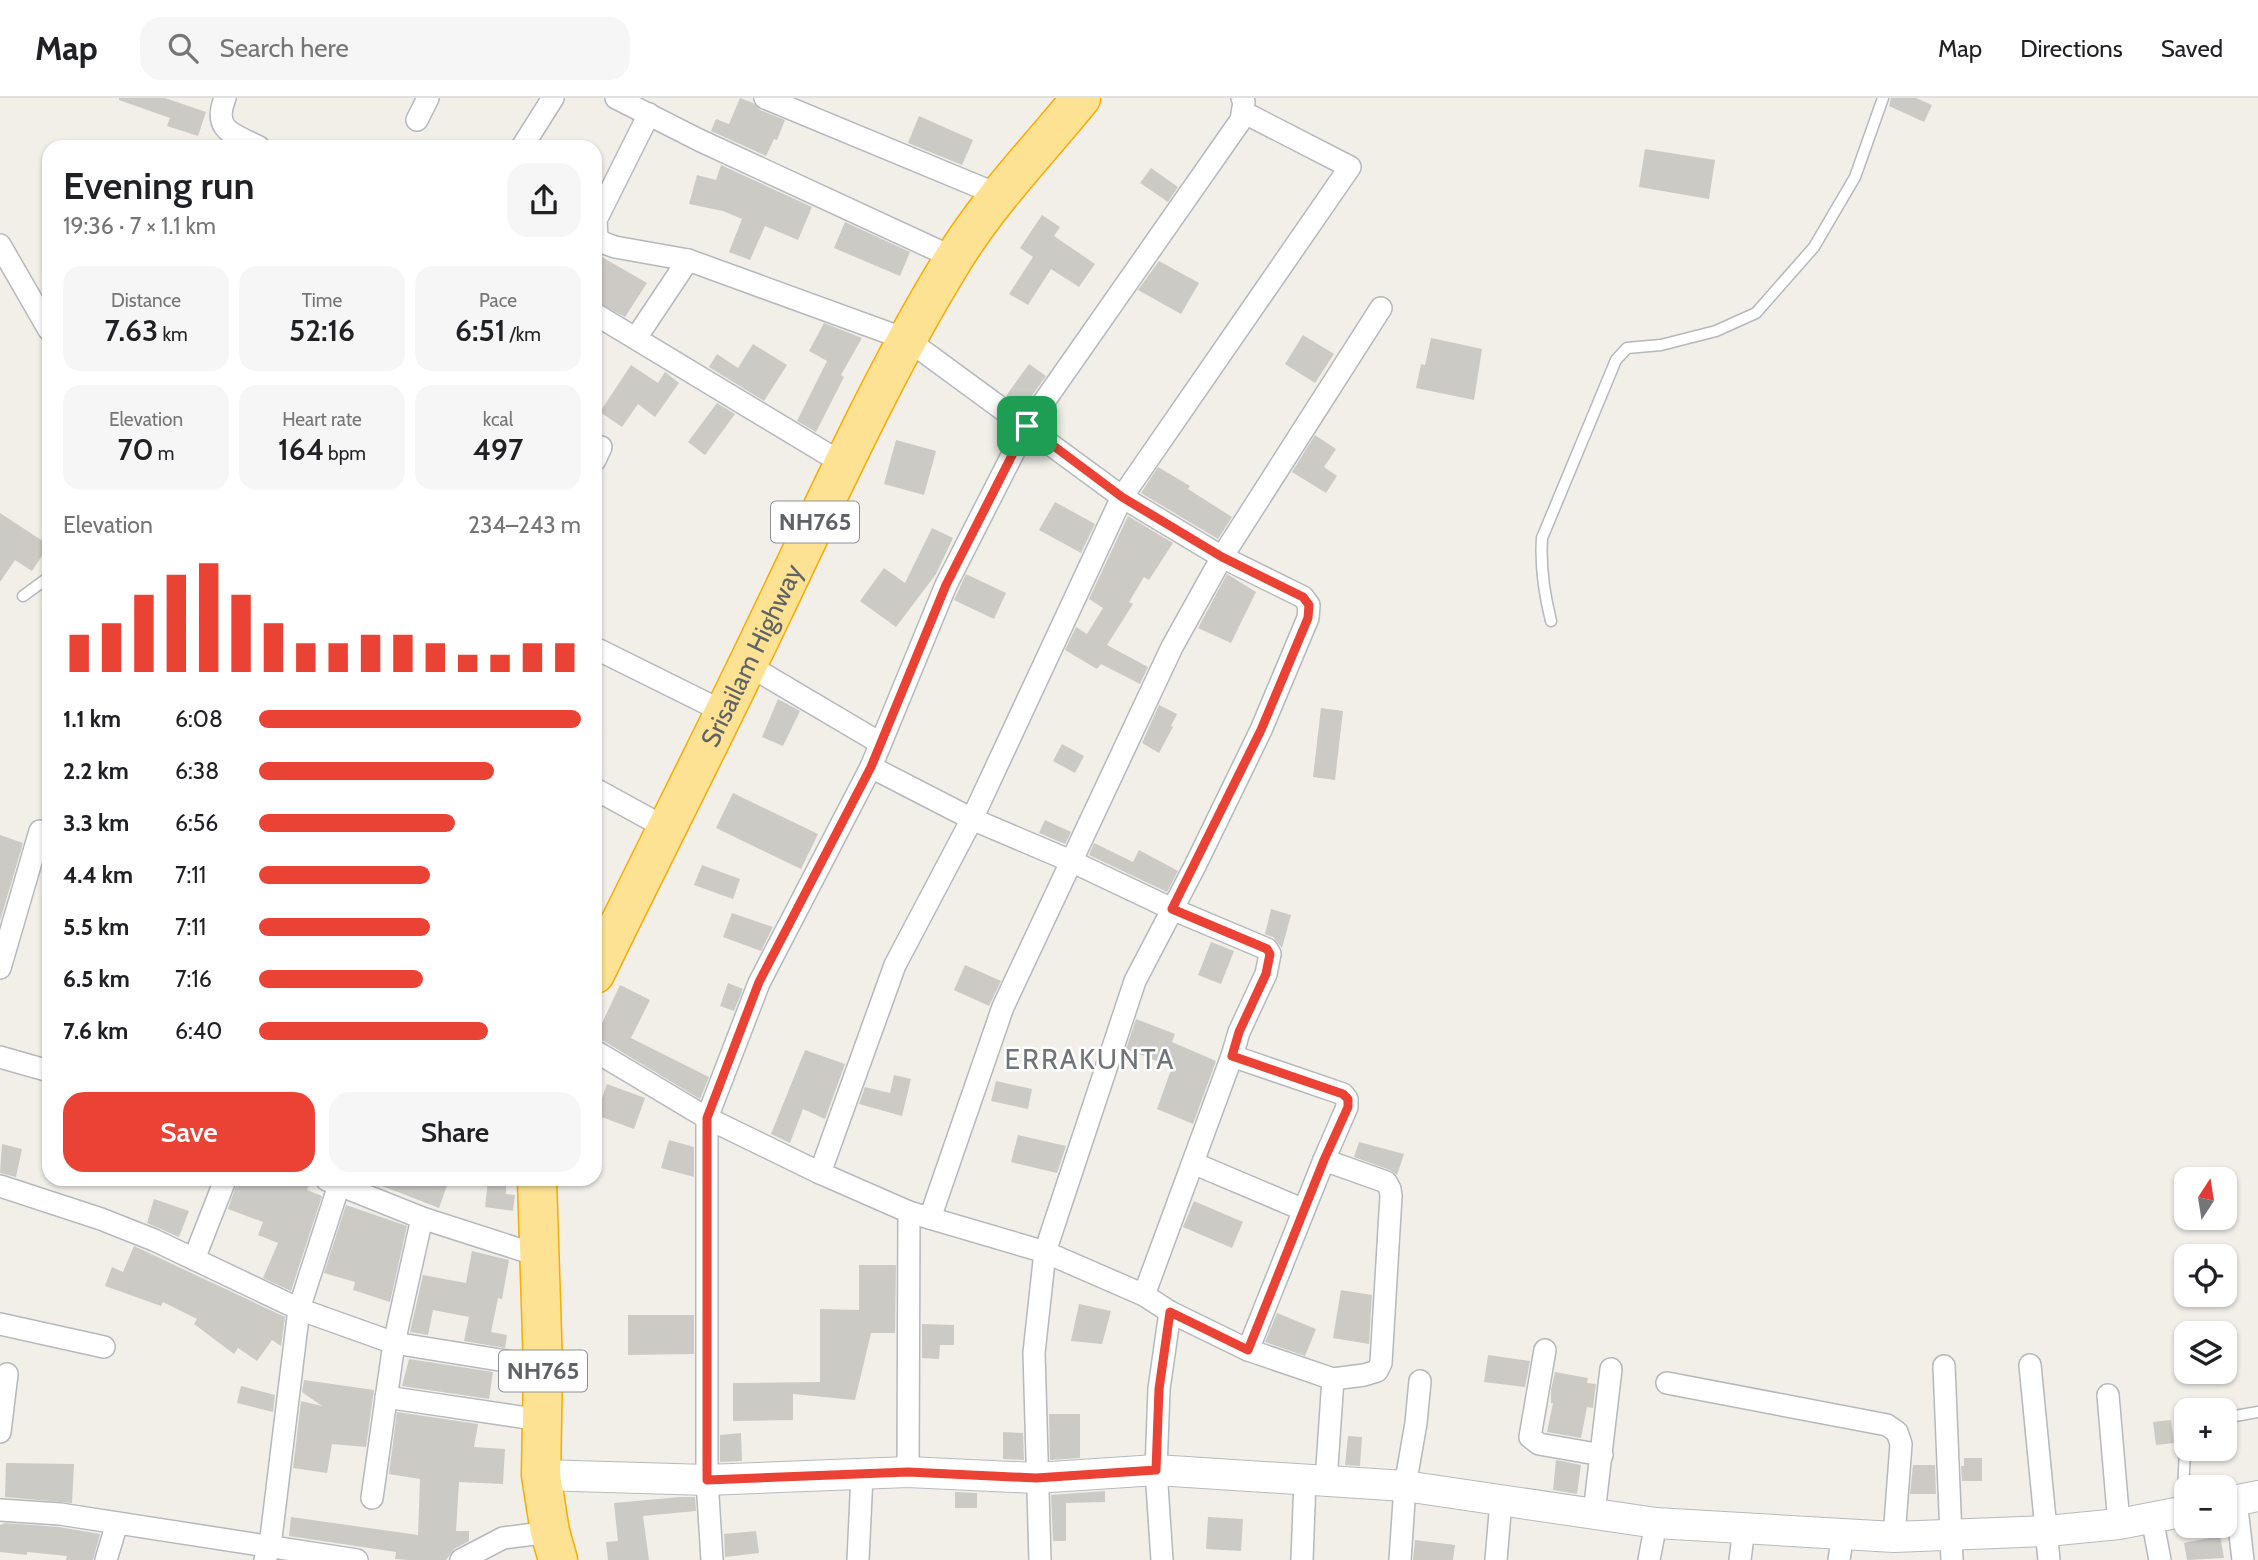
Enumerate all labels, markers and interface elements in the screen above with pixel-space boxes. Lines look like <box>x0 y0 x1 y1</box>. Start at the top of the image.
search box <box>140 17 630 80</box>
text: Map <box>35 28 98 68</box>
icon: search <box>164 29 202 67</box>
text: Search here <box>220 32 349 64</box>
text: Map <box>1938 34 1982 63</box>
text: Directions <box>2020 34 2123 63</box>
text: Saved <box>2161 34 2223 63</box>
text: Evening run <box>63 162 255 209</box>
button: share <box>507 163 581 237</box>
text: 19:36 · 7 × 1.1 km <box>63 212 216 240</box>
text: Distance <box>111 289 181 312</box>
text: Time <box>302 289 342 312</box>
text: Pace <box>479 289 517 312</box>
text: 7.63 <box>104 312 158 349</box>
text: 52:16 <box>289 312 355 349</box>
text: 6:51 <box>455 312 505 349</box>
text: km <box>158 323 188 346</box>
text: /km <box>505 323 541 346</box>
pin <box>997 396 1057 456</box>
icon: arrive <box>1008 407 1046 445</box>
text: Elevation <box>109 408 183 431</box>
text: Heart rate <box>282 408 362 431</box>
text: kcal <box>483 408 513 431</box>
text: 70 <box>118 431 154 468</box>
text: 164 <box>278 431 324 468</box>
text: 497 <box>473 431 523 468</box>
text: m <box>154 442 175 465</box>
text: bpm <box>324 442 366 465</box>
road number: NH765 <box>771 502 859 542</box>
text: Elevation <box>63 511 153 539</box>
text: 234–243 m <box>468 511 581 539</box>
street label: Srisailam Highway <box>694 559 809 752</box>
text: 1.1 km <box>63 705 121 733</box>
text: 6:08 <box>175 705 223 733</box>
text: 2.2 km <box>63 757 129 785</box>
text: 6:38 <box>175 757 219 785</box>
text: 3.3 km <box>63 809 129 837</box>
text: 6:56 <box>175 809 218 837</box>
text: 4.4 km <box>63 861 133 889</box>
text: 7:11 <box>175 861 206 889</box>
text: 5.5 km <box>63 913 129 941</box>
text: 7:11 <box>175 913 206 941</box>
text: 6.5 km <box>63 965 130 993</box>
text: 7:16 <box>175 965 212 993</box>
text: 7.6 km <box>63 1017 128 1045</box>
text: 6:40 <box>175 1017 222 1045</box>
district label: ERRAKUNTA <box>1004 1042 1176 1076</box>
button: Save <box>63 1092 315 1172</box>
button: Share <box>329 1092 581 1172</box>
north arrow <box>2174 1167 2236 1230</box>
map controls <box>2174 1167 2237 1538</box>
button: locate <box>2174 1244 2237 1307</box>
button: layers <box>2174 1321 2237 1384</box>
road number: NH765 <box>499 1350 587 1392</box>
button: + <box>2174 1398 2237 1461</box>
button: − <box>2174 1475 2237 1538</box>

